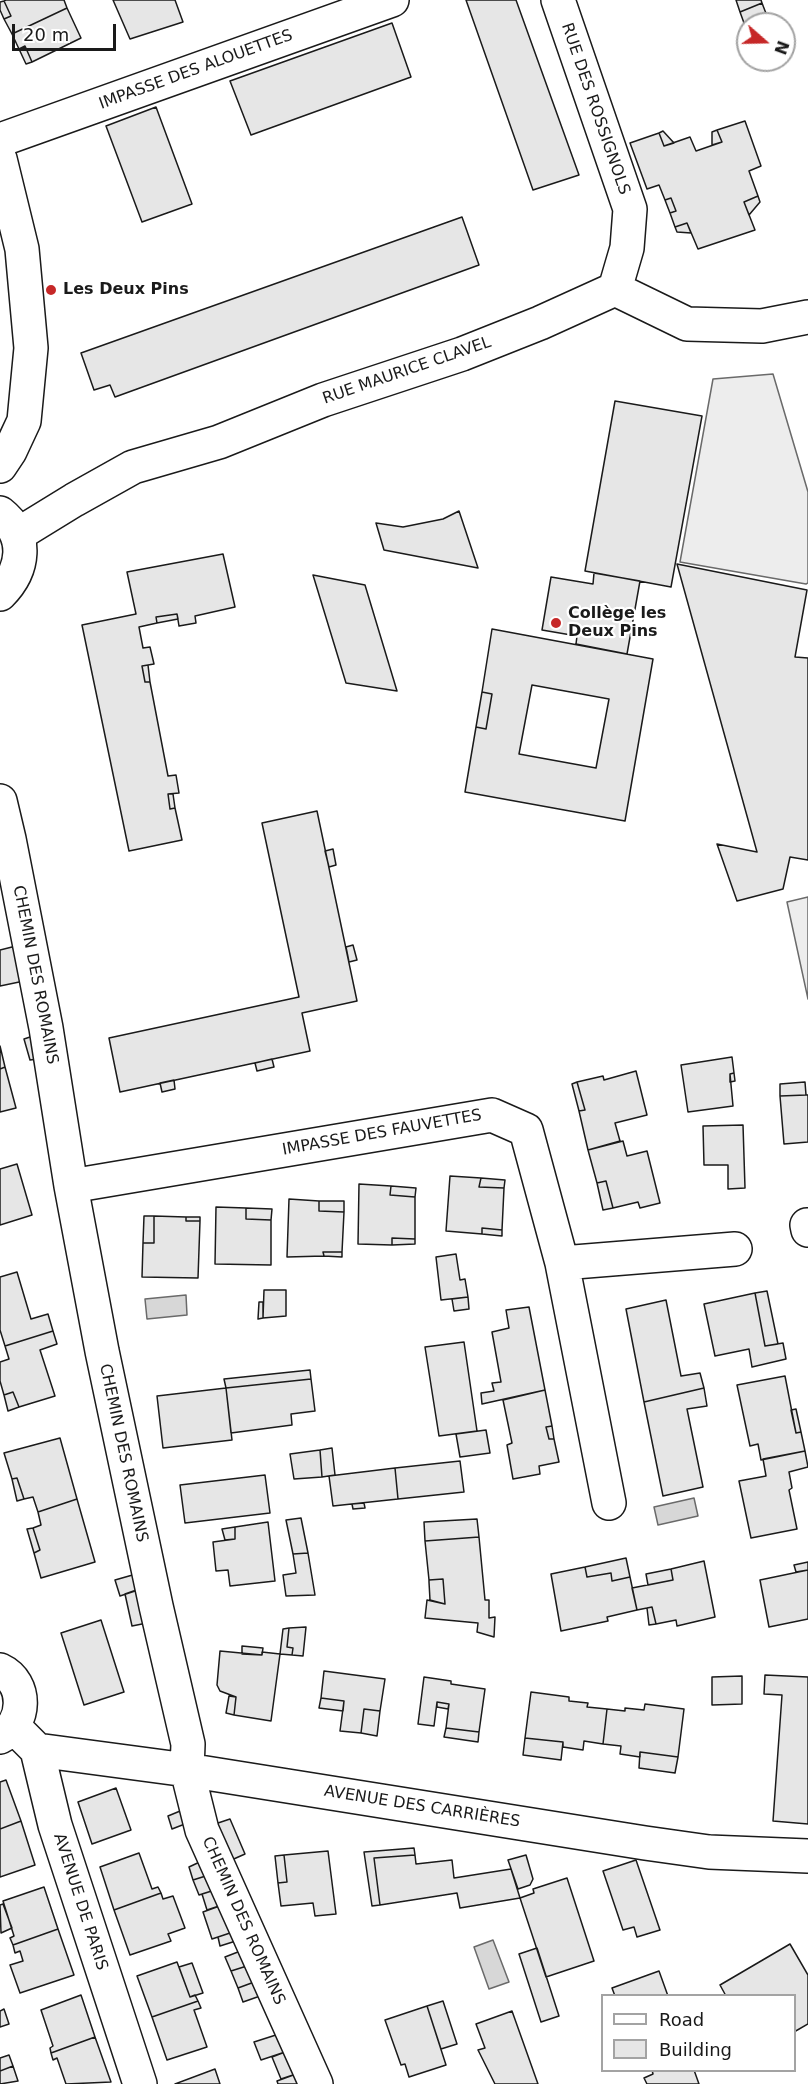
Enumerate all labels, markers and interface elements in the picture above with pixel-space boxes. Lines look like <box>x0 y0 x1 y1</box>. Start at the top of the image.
scale bar <box>15 12 118 50</box>
north arrow <box>736 12 796 72</box>
street label: RUE DES ROSSIGNOLS <box>557 21 633 197</box>
text: 20 m <box>23 24 69 45</box>
street label: IMPASSE DES ALOUETTES <box>97 26 295 114</box>
text: N <box>770 38 793 57</box>
place label: Les Deux Pins <box>63 280 189 300</box>
marker: Les Deux Pins <box>44 283 58 297</box>
street label: RUE MAURICE CLAVEL <box>320 333 494 409</box>
place label: Collège les Deux Pins <box>568 604 666 642</box>
marker: Collège les Deux Pins <box>549 616 563 630</box>
street label: CHEMIN DES ROMAINS <box>8 884 62 1066</box>
street label: IMPASSE DES FAUVETTES <box>281 1106 483 1160</box>
street label: CHEMIN DES ROMAINS <box>95 1362 151 1544</box>
street label: AVENUE DES CARRIÈRES <box>323 1782 521 1832</box>
street label: AVENUE DE PARIS <box>49 1831 111 1973</box>
street label: CHEMIN DES ROMAINS <box>197 1834 289 2008</box>
legend <box>601 1994 796 2072</box>
text: Road <box>659 2009 704 2030</box>
text: Building <box>659 2039 732 2060</box>

